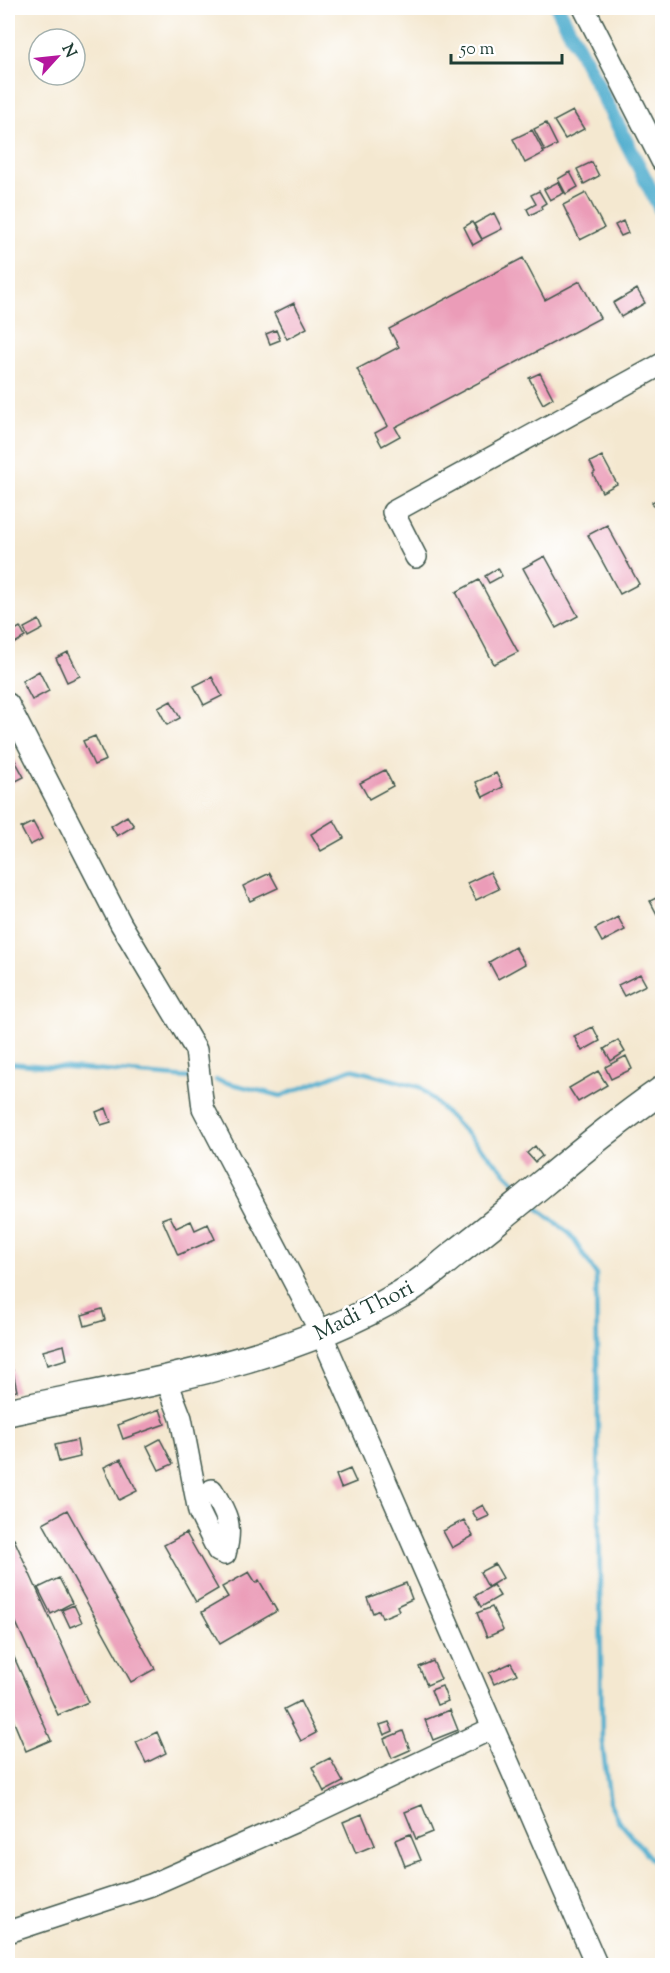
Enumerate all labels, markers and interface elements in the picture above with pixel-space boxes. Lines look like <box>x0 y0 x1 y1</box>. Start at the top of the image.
north arrow <box>27 27 87 87</box>
scale bar <box>451 27 562 65</box>
text: 50 m <box>459 37 495 63</box>
text: N <box>55 40 81 62</box>
street label: Madi Thori <box>309 1273 420 1350</box>

